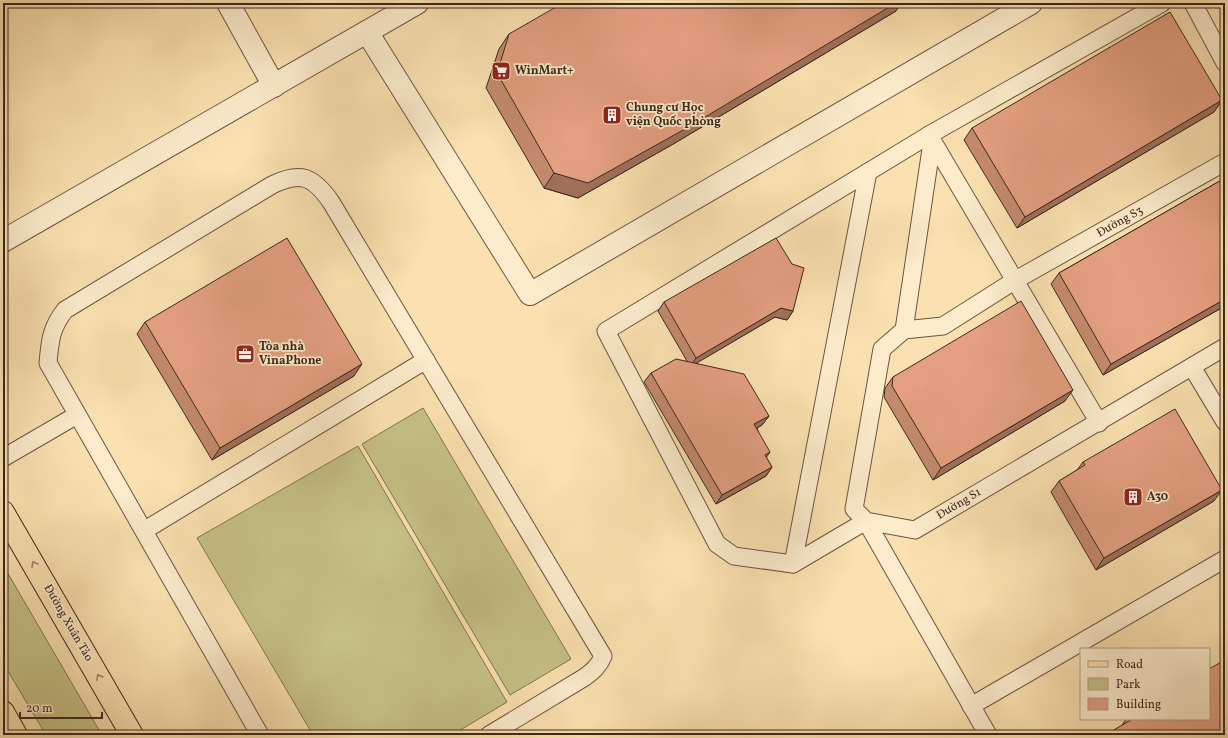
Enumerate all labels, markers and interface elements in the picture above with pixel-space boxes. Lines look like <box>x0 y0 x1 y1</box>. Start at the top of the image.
supermarket icon: WinMart+ <box>490 60 512 82</box>
place label: WinMart+ <box>515 63 574 79</box>
place label: Chung cư Học viện Quốc phòng <box>626 100 721 130</box>
building icon: Chung cư Học viện Quốc phòng <box>601 104 623 126</box>
street label: Đường S3 <box>1094 203 1146 241</box>
place label: Tòa nhà VinaPhone <box>259 339 321 369</box>
office icon: Tòa nhà VinaPhone <box>234 343 256 365</box>
street label: Đường S1 <box>934 484 984 524</box>
building icon: A30 <box>1122 486 1144 508</box>
place label: A30 <box>1147 489 1168 505</box>
one-way arrow <box>31 561 38 569</box>
street label: Đường Xuân Tảo <box>39 582 97 664</box>
legend <box>1080 648 1210 720</box>
text: Road <box>1116 657 1143 673</box>
one-way arrow <box>96 674 103 681</box>
text: Park <box>1116 677 1141 693</box>
scale bar <box>20 694 102 720</box>
text: Building <box>1116 697 1161 713</box>
text: 20 m <box>26 701 53 717</box>

